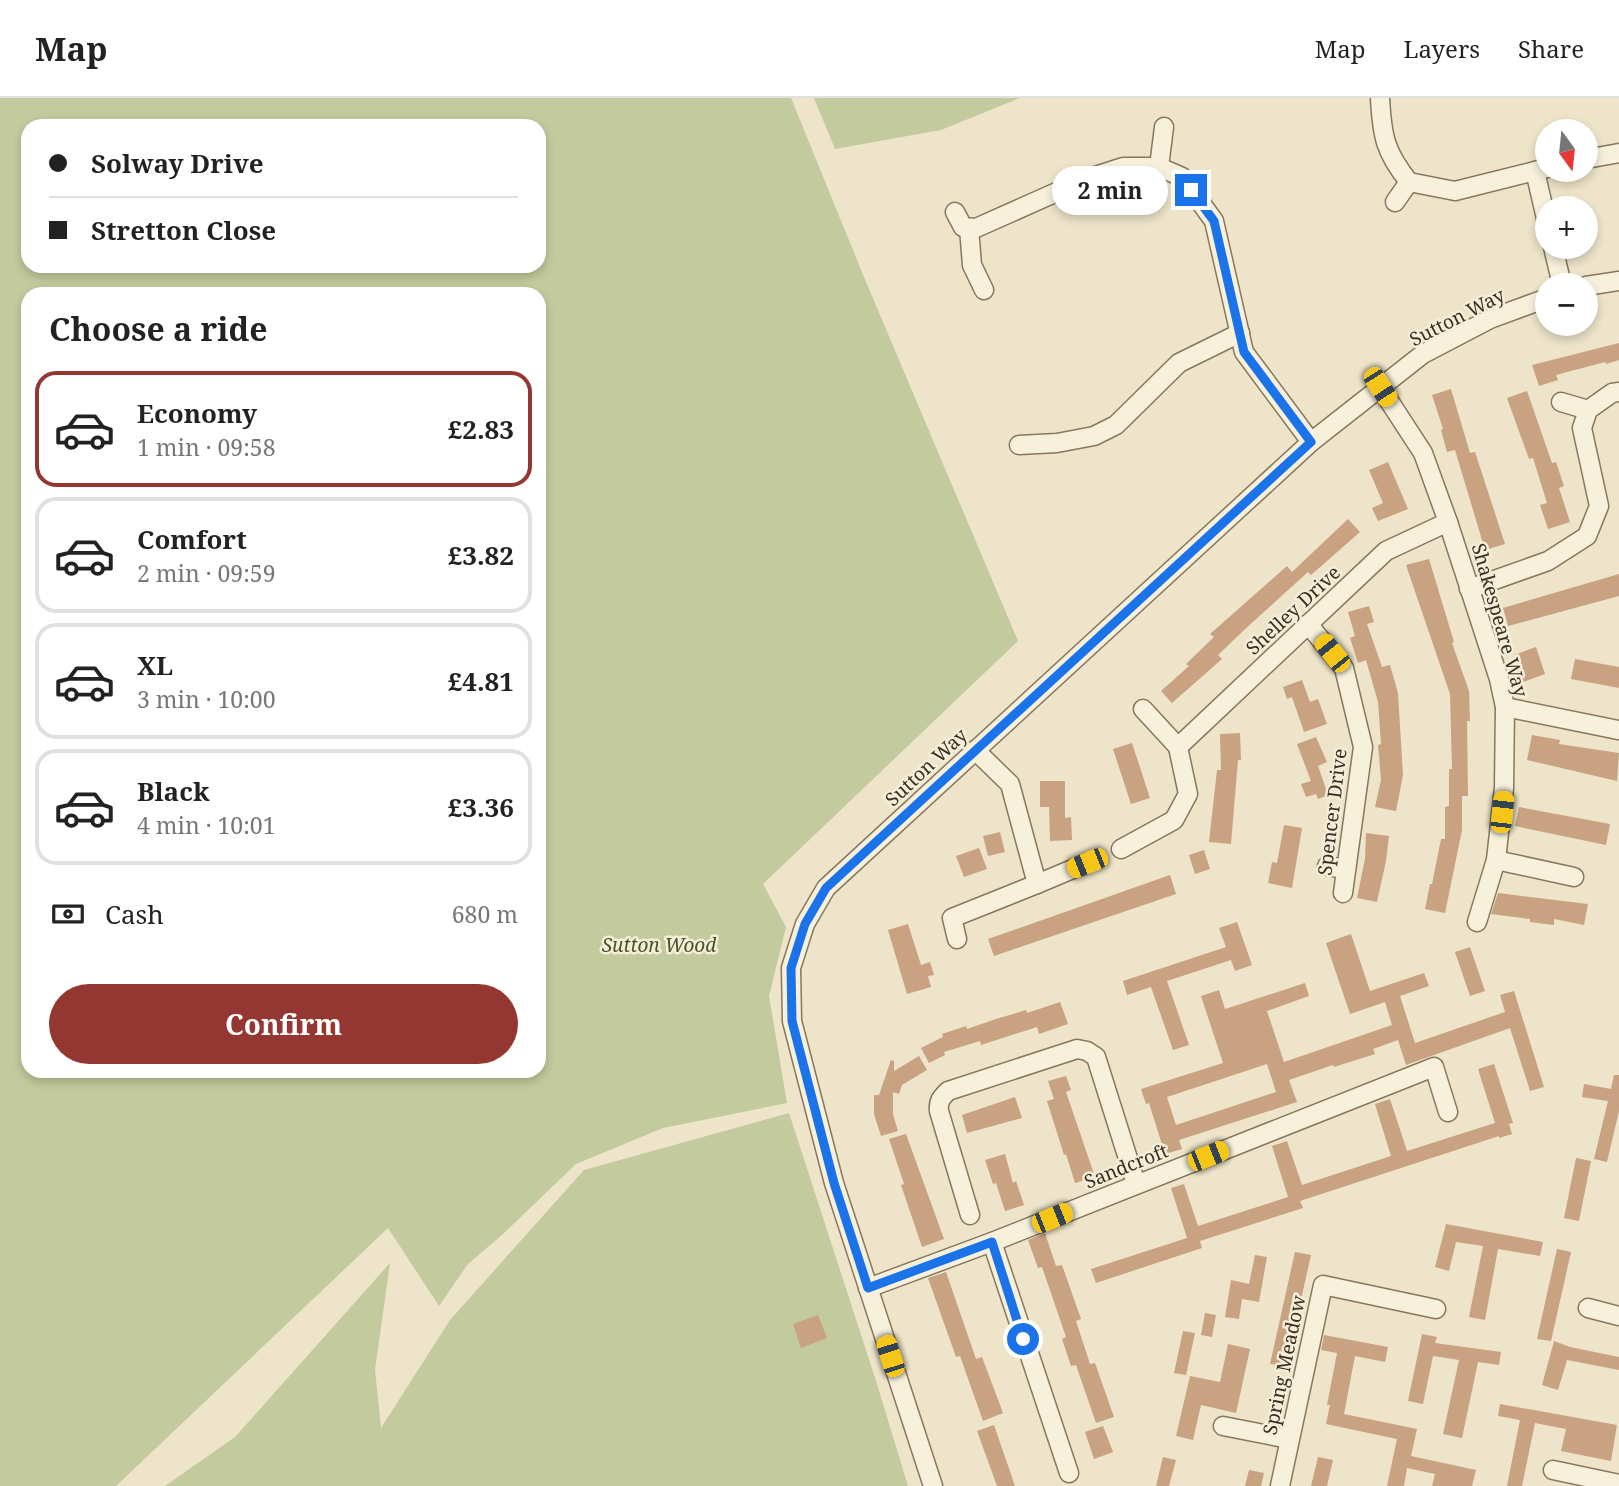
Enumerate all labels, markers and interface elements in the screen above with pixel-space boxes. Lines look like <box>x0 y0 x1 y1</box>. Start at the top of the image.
text: Map <box>35 26 108 71</box>
text: Map <box>1315 32 1366 65</box>
text: Layers <box>1404 32 1480 65</box>
text: Share <box>1518 32 1584 65</box>
north arrow <box>1535 119 1598 182</box>
map controls <box>1535 119 1598 336</box>
text: Solway Drive <box>91 145 264 181</box>
callout: 2 min <box>1051 166 1166 214</box>
text: 2 min <box>1077 174 1143 206</box>
route end <box>1175 174 1207 206</box>
button: + <box>1535 196 1598 259</box>
text: Stretton Close <box>91 212 276 248</box>
button: − <box>1535 273 1598 336</box>
street label: Sutton Way <box>1405 282 1509 352</box>
text: Choose a ride <box>49 307 268 350</box>
car <box>1360 364 1401 410</box>
text: Economy <box>137 395 257 431</box>
icon: car <box>53 398 116 461</box>
text: £2.83 <box>448 411 514 447</box>
text: 1 min · 09:58 <box>137 431 275 463</box>
text: Comfort <box>137 521 247 557</box>
icon: car <box>53 524 116 587</box>
text: £3.82 <box>448 537 514 573</box>
street label: Shakespeare Way <box>1466 540 1534 700</box>
text: 2 min · 09:59 <box>137 557 275 589</box>
street label: Shelley Drive <box>1240 560 1346 660</box>
car <box>1311 630 1354 676</box>
text: XL <box>137 647 173 683</box>
icon: car <box>53 650 116 713</box>
text: £4.81 <box>448 663 514 699</box>
text: 3 min · 10:00 <box>137 683 275 715</box>
street label: Sutton Way <box>879 722 973 812</box>
street label: Spencer Drive <box>1311 747 1353 877</box>
text: Black <box>137 773 210 809</box>
icon: car <box>53 776 116 839</box>
text: £3.36 <box>448 789 514 825</box>
car <box>1490 790 1515 834</box>
text: 4 min · 10:01 <box>137 809 275 841</box>
car <box>1064 845 1111 881</box>
icon: cash <box>49 895 87 933</box>
text: Cash <box>105 896 164 932</box>
text: 680 m <box>452 898 518 930</box>
park label: Sutton Wood <box>602 932 717 958</box>
button: Confirm <box>49 984 518 1064</box>
street label: Sandcroft <box>1080 1137 1172 1195</box>
car <box>1185 1138 1232 1174</box>
car <box>1029 1200 1076 1236</box>
street label: Spring Meadow <box>1257 1292 1312 1437</box>
route start <box>1007 1323 1039 1355</box>
car <box>874 1333 907 1379</box>

